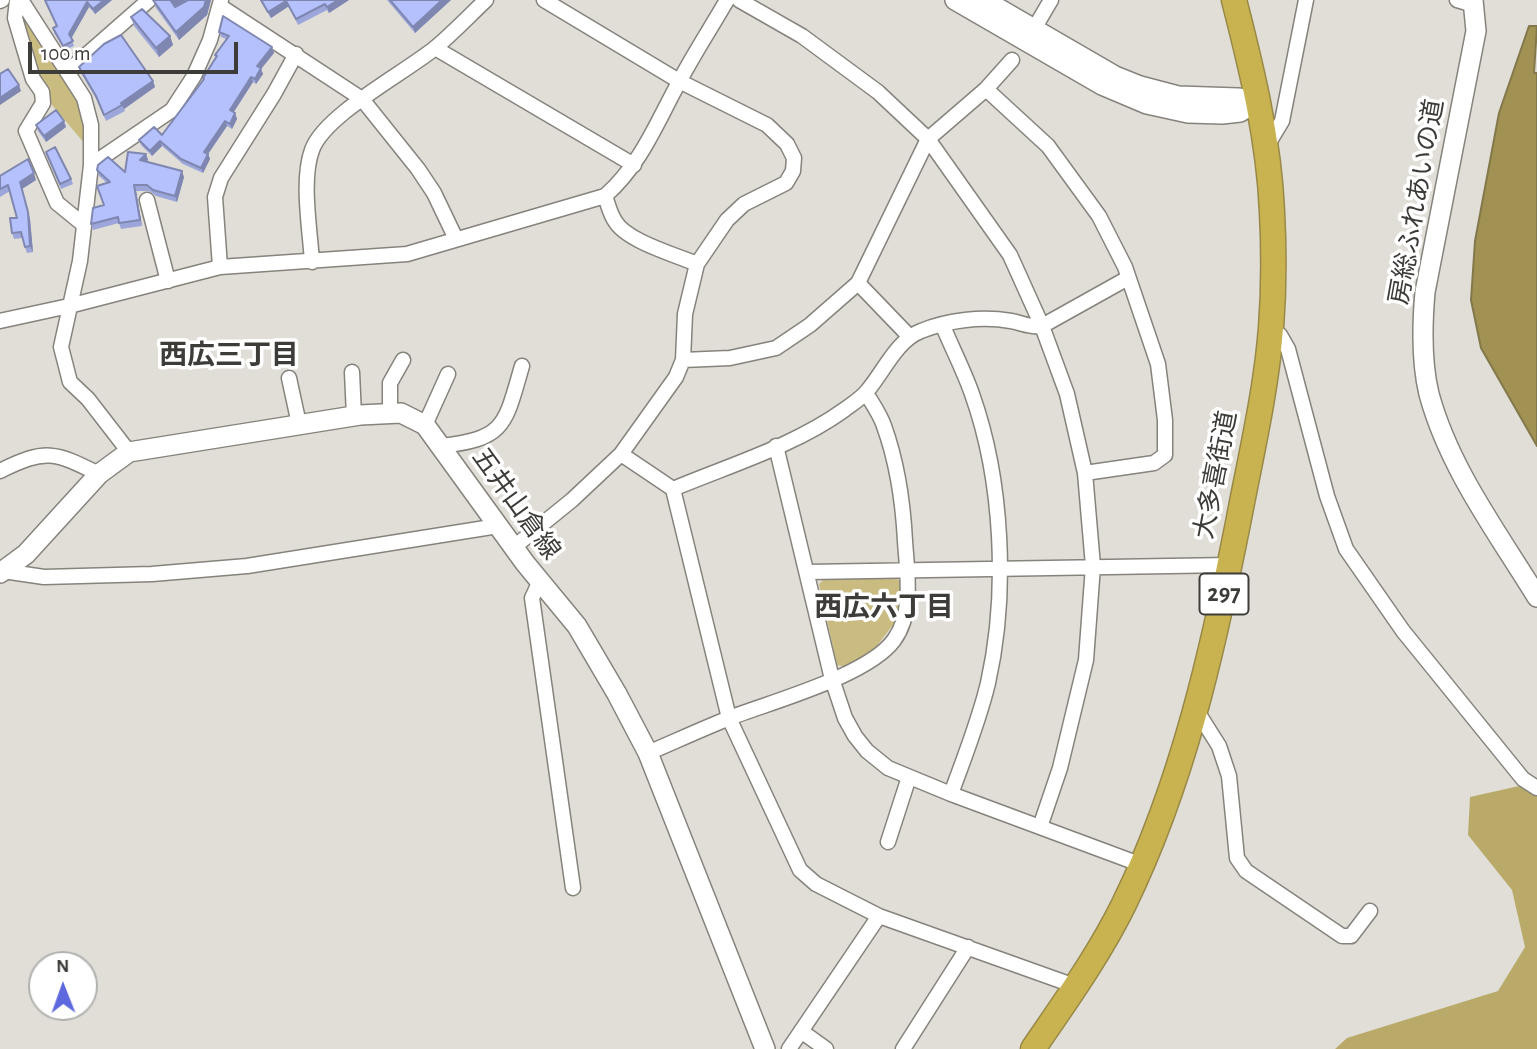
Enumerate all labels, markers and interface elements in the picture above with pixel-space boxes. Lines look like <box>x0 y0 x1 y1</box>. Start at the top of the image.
scale bar <box>32 28 242 72</box>
text: 100 m <box>41 43 91 64</box>
street label: 房総ふれあいの道 <box>1384 97 1450 307</box>
district label: 西広三丁目 <box>159 339 299 373</box>
street label: 大多喜街道 <box>1188 408 1244 542</box>
street label: 五井山倉線 <box>465 442 567 566</box>
road number: 297 <box>1200 574 1248 614</box>
district label: 西広六丁目 <box>814 591 954 625</box>
north arrow <box>28 951 98 1021</box>
text: N <box>56 957 69 976</box>

